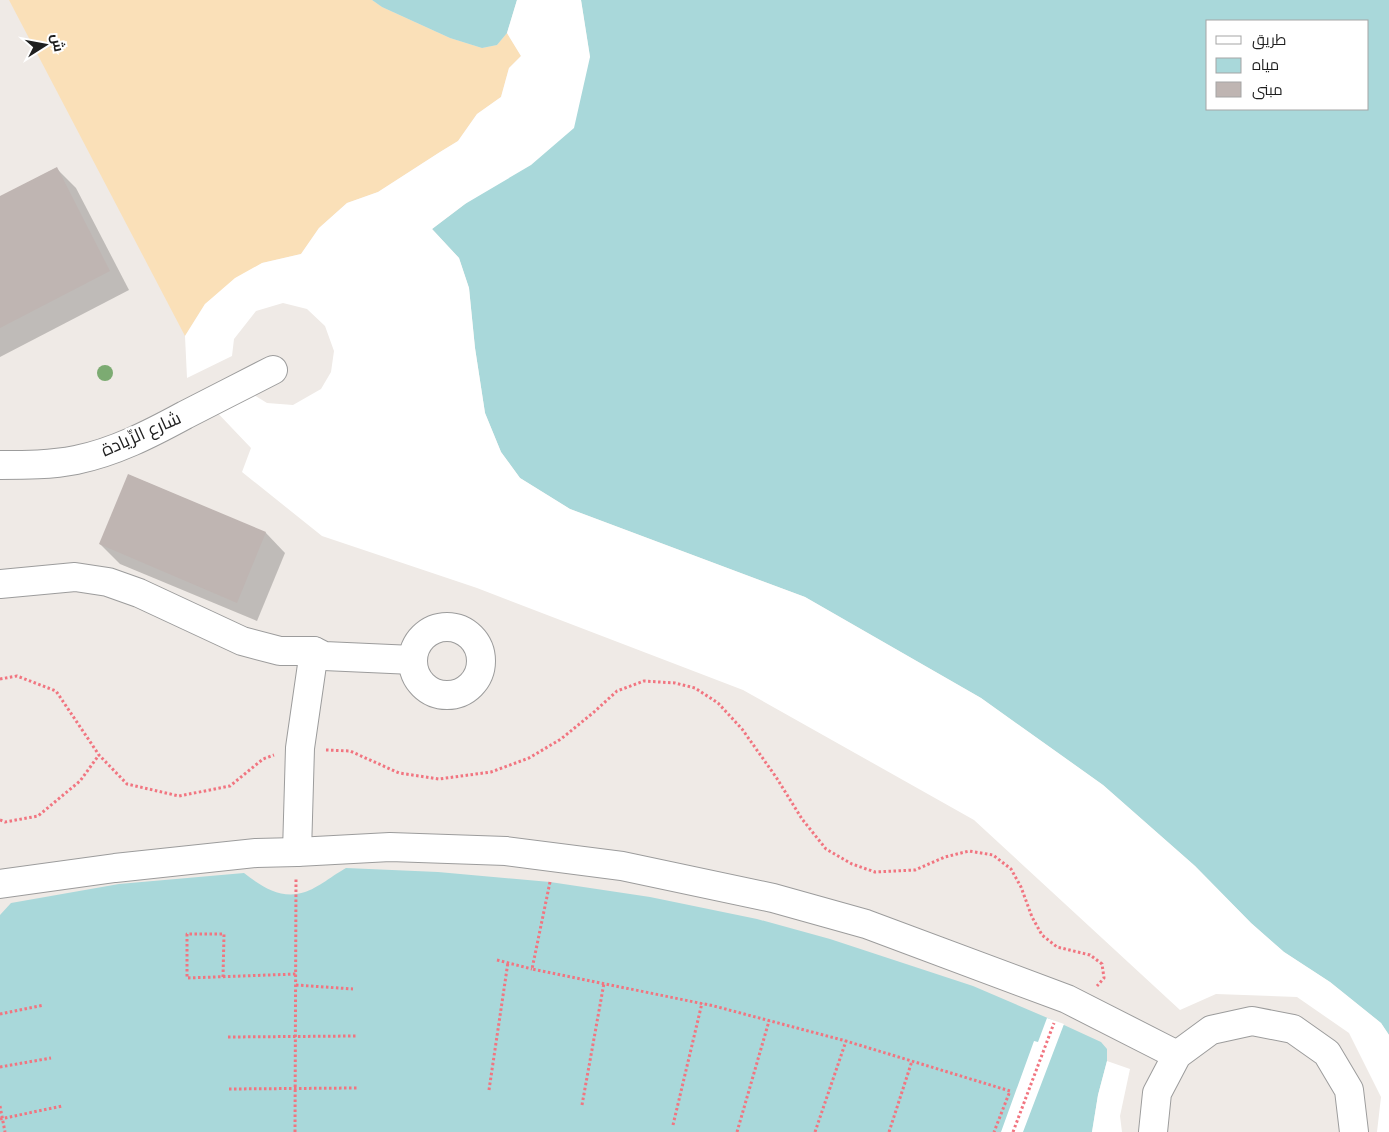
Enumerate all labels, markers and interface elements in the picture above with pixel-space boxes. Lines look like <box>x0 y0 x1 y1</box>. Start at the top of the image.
north arrow <box>20 20 70 70</box>
legend <box>1206 20 1369 110</box>
text: طريق <box>1252 30 1286 50</box>
text: ش <box>47 32 68 53</box>
text: مياه <box>1252 55 1279 73</box>
text: مبنى <box>1252 80 1283 100</box>
street label: شارع الرِّيادة <box>97 406 185 462</box>

